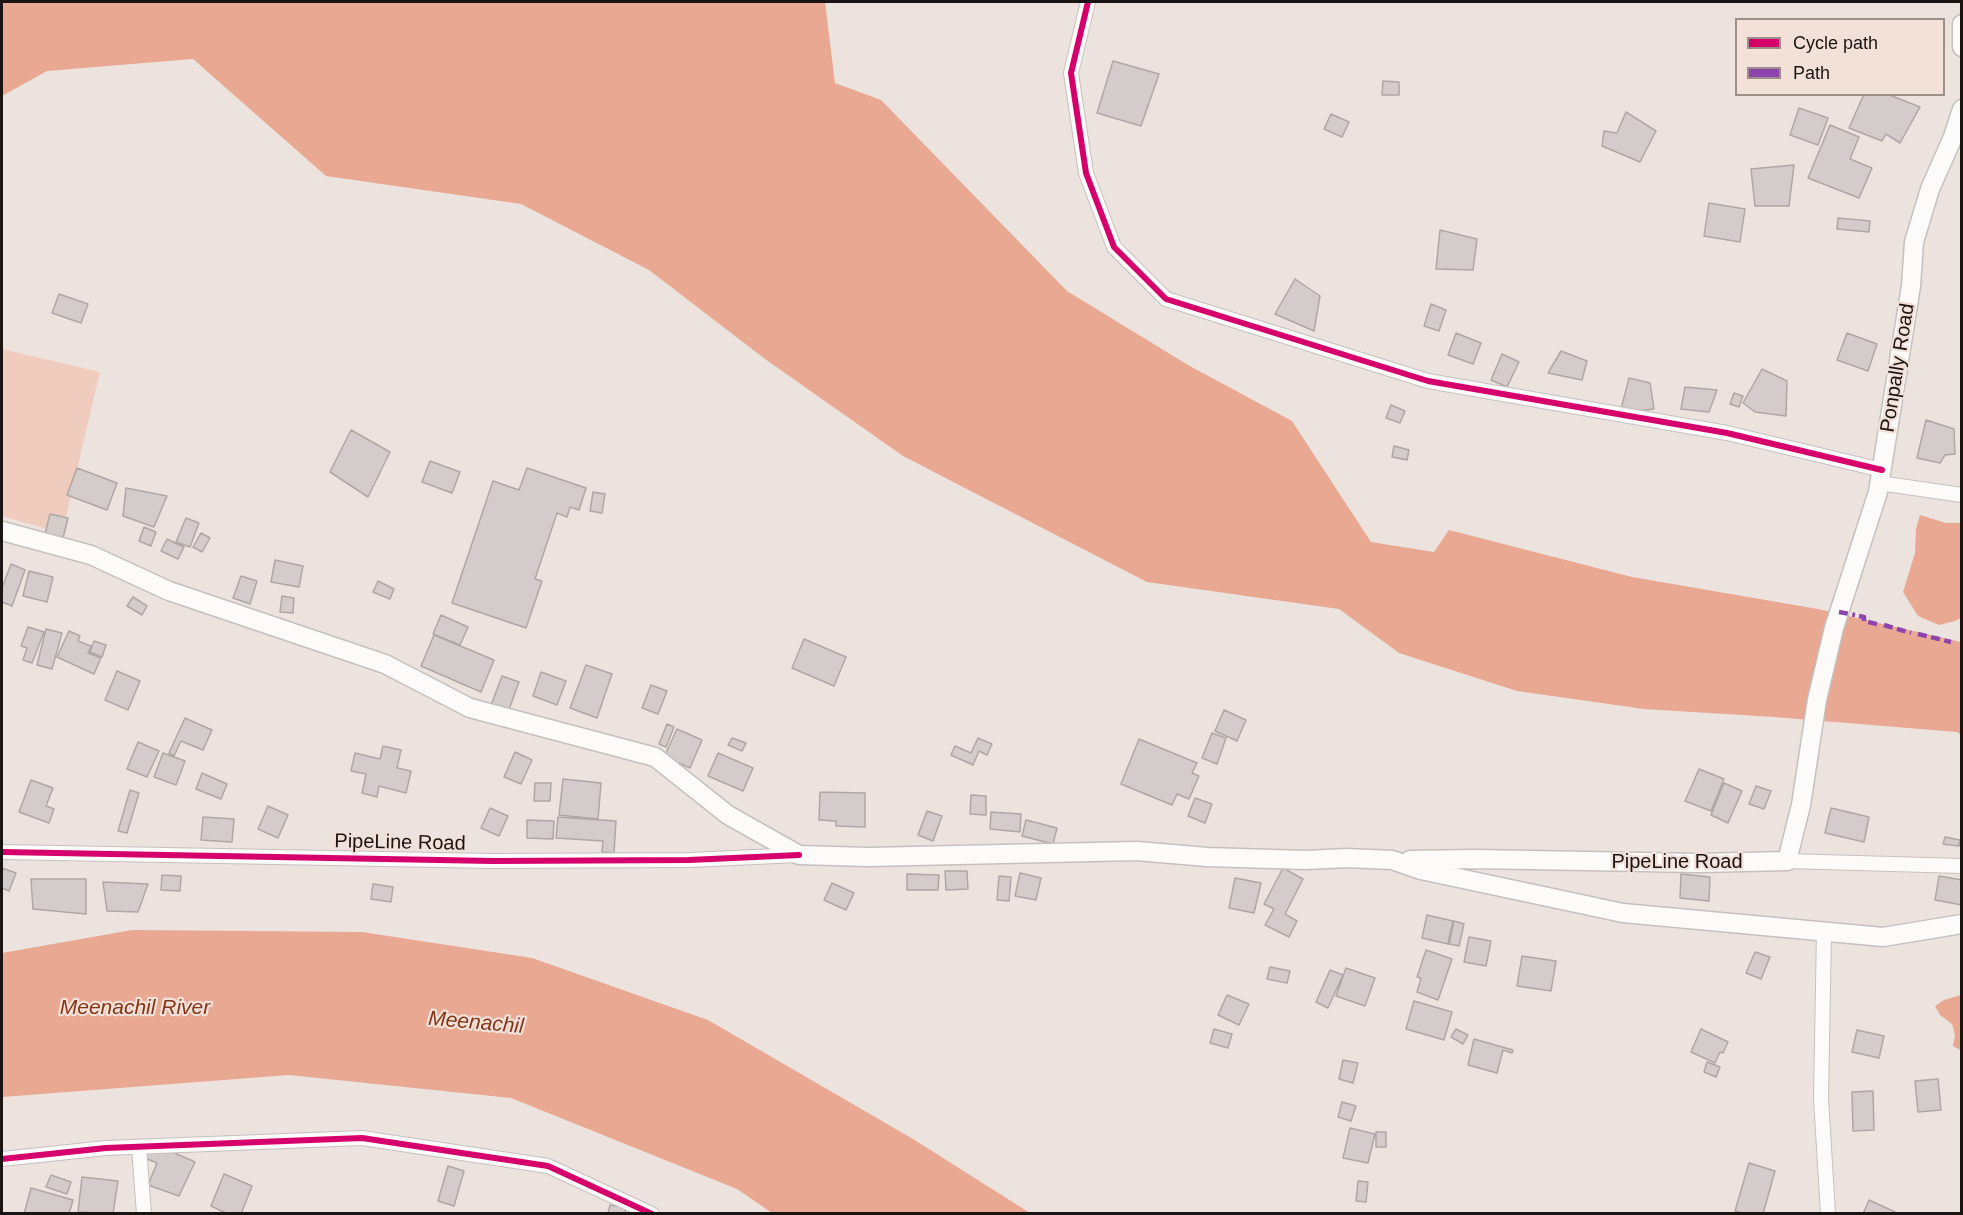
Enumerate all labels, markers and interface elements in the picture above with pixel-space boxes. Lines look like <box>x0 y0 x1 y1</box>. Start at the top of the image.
legend <box>1735 18 1945 96</box>
text: Cycle path <box>1793 33 1878 53</box>
text: Path <box>1793 63 1830 83</box>
street label: Ponpally Road <box>1876 302 1920 434</box>
street label: PipeLine Road <box>334 830 466 856</box>
street label: PipeLine Road <box>1611 850 1743 874</box>
water label: Meenachil River <box>60 995 210 1021</box>
water label: Meenachil <box>427 1006 525 1040</box>

